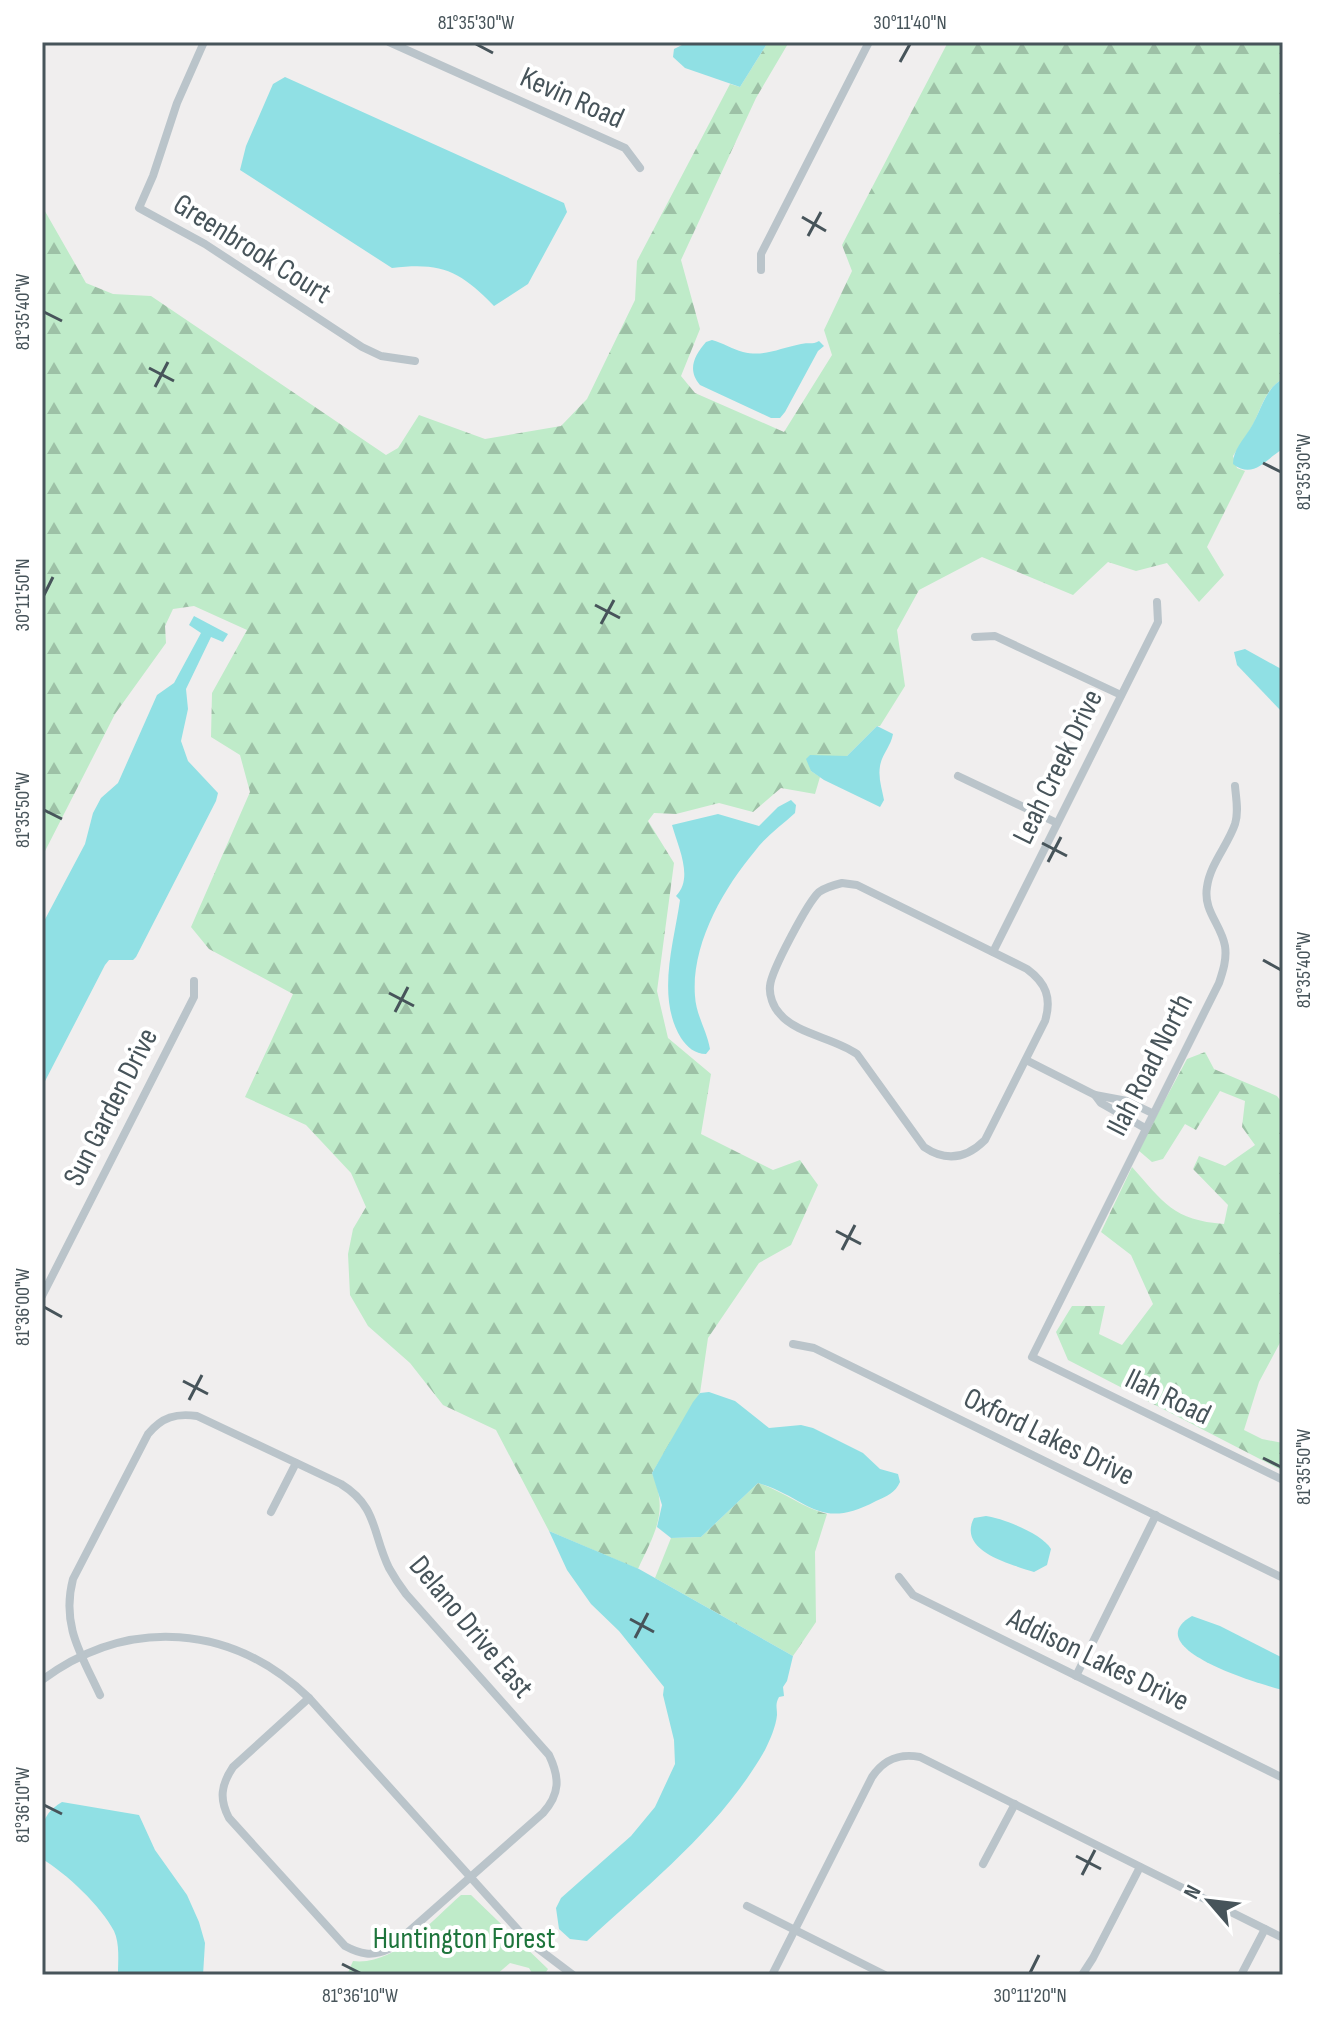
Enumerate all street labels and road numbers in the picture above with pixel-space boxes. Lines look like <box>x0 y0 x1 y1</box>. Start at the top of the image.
street label: Kevin Road <box>515 59 629 137</box>
street label: Greenbrook Court <box>166 186 338 312</box>
street label: Leah Creek Drive <box>1005 684 1111 850</box>
street label: Ilah Road North <box>1099 988 1201 1142</box>
street label: Sun Garden Drive <box>56 1022 166 1192</box>
street label: Ilah Road <box>1119 1361 1217 1433</box>
street label: Oxford Lakes Drive <box>958 1380 1140 1494</box>
street label: Delano Drive East <box>401 1549 541 1705</box>
street label: Addison Lakes Drive <box>1000 1600 1195 1719</box>

